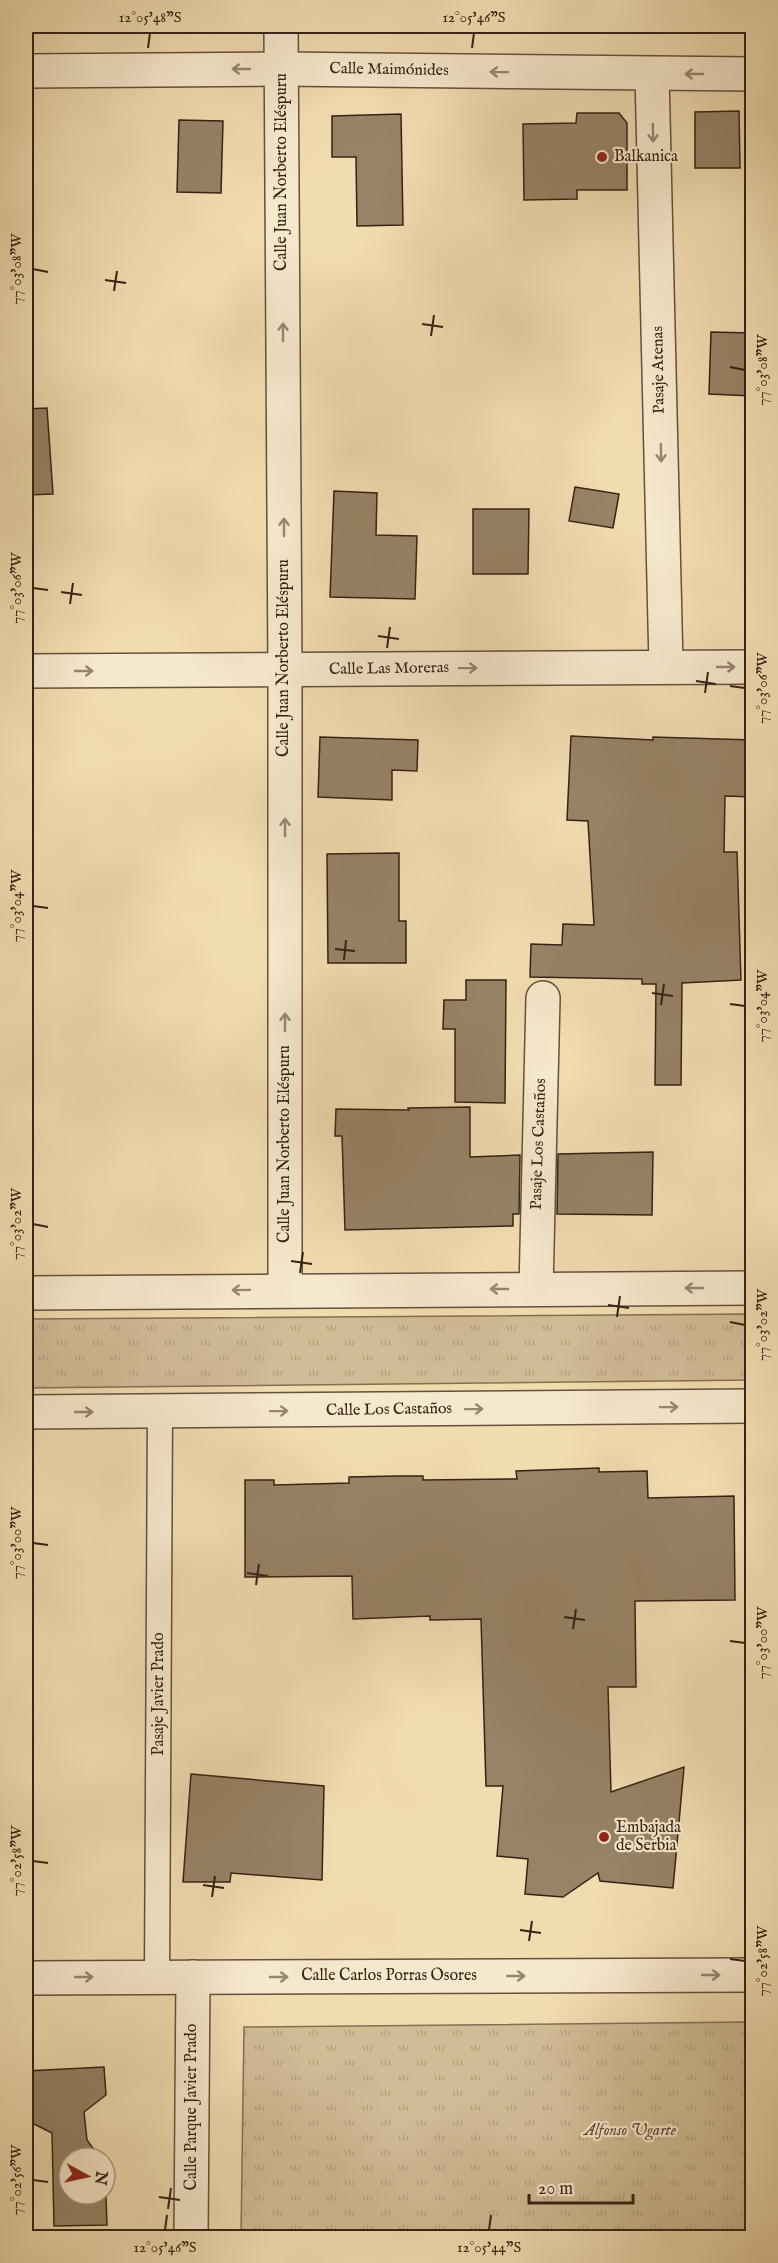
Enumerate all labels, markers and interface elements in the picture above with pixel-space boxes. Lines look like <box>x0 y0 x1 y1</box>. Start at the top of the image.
text: 12°05'48"S <box>119 8 181 27</box>
text: 12°05'46"S <box>442 8 506 27</box>
street label: Calle Maimónides <box>329 59 449 81</box>
one-way arrow <box>232 63 252 75</box>
one-way arrow <box>490 66 510 78</box>
one-way arrow <box>685 68 705 80</box>
street label: Calle Juan Norberto Eléspuru <box>272 73 292 271</box>
one-way arrow <box>647 122 659 142</box>
place label: Balkanica <box>614 147 678 167</box>
marker: Balkanica <box>595 150 609 164</box>
text: 77°03'08"W <box>7 233 26 304</box>
one-way arrow <box>277 322 289 342</box>
street label: Pasaje Atenas <box>648 325 670 414</box>
text: 77°03'08"W <box>753 334 772 405</box>
one-way arrow <box>655 443 666 463</box>
one-way arrow <box>278 517 290 537</box>
text: 77°03'06"W <box>7 552 26 624</box>
street label: Calle Juan Norberto Eléspuru <box>274 559 294 757</box>
text: 77°03'06"W <box>753 652 772 724</box>
street label: Calle Las Moreras <box>329 658 450 680</box>
one-way arrow <box>715 661 735 673</box>
one-way arrow <box>457 662 477 674</box>
one-way arrow <box>73 665 93 677</box>
one-way arrow <box>279 817 291 837</box>
text: 77°03'04"W <box>7 869 26 942</box>
text: 77°03'04"W <box>753 969 772 1042</box>
one-way arrow <box>279 1012 291 1032</box>
street label: Calle Juan Norberto Eléspuru <box>275 1045 295 1243</box>
street label: Pasaje Los Castaños <box>527 1077 551 1210</box>
text: 77°03'02"W <box>7 1187 26 1260</box>
one-way arrow <box>490 1283 510 1295</box>
one-way arrow <box>685 1283 705 1294</box>
one-way arrow <box>232 1285 252 1296</box>
text: 77°03'02"W <box>753 1288 772 1361</box>
street label: Calle Los Castaños <box>326 1399 453 1421</box>
one-way arrow <box>658 1401 678 1413</box>
one-way arrow <box>463 1403 483 1415</box>
one-way arrow <box>268 1405 288 1416</box>
one-way arrow <box>73 1406 93 1418</box>
text: 77°03'00"W <box>7 1506 26 1579</box>
text: 77°03'00"W <box>753 1606 772 1679</box>
street label: Pasaje Javier Prado <box>149 1632 169 1756</box>
place label: Embajada de Serbia <box>616 1818 681 1856</box>
text: 77°02'58"W <box>7 1825 26 1896</box>
marker: Embajada de Serbia <box>597 1830 611 1844</box>
text: 77°02'58"W <box>753 1925 772 1996</box>
street label: Calle Carlos Porras Osores <box>301 1966 477 1986</box>
one-way arrow <box>700 1969 720 1981</box>
one-way arrow <box>505 1970 525 1982</box>
one-way arrow <box>73 1971 93 1983</box>
one-way arrow <box>268 1971 288 1983</box>
street label: Calle Parque Javier Prado <box>182 2023 202 2190</box>
park label: Alfonso Ugarte <box>582 2121 677 2141</box>
text: 77°02'56"W <box>7 2144 26 2215</box>
north arrow <box>57 2146 117 2206</box>
scale bar <box>529 2167 632 2205</box>
text: N <box>89 2169 111 2186</box>
text: 20 m <box>538 2178 573 2201</box>
text: 12°05'46"S <box>133 2238 197 2257</box>
text: 12°05'44"S <box>457 2238 521 2257</box>

